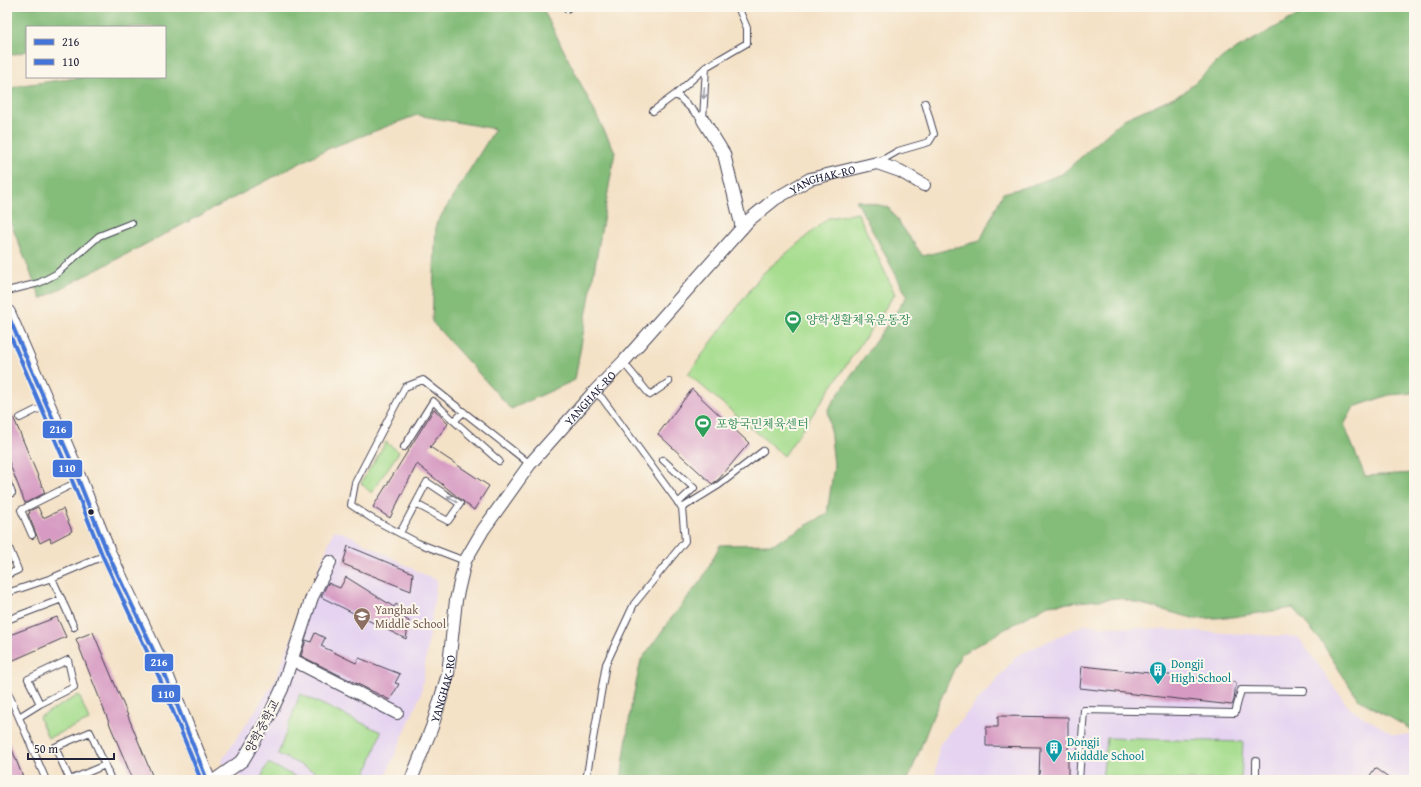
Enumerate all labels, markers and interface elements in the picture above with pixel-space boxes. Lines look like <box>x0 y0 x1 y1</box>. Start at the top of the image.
legend <box>26 26 166 78</box>
text: 216 <box>62 33 80 50</box>
text: 110 <box>62 53 80 70</box>
one-way arrow <box>701 86 708 99</box>
street label: YANGHAK-RO <box>786 160 857 198</box>
sports icon: 양학생활체육운동장 <box>783 309 803 334</box>
place label: 양학생활체육운동장 <box>806 311 911 328</box>
street label: YANGHAK-RO <box>560 366 619 429</box>
sports icon: 포항국민체육센터 <box>693 413 713 438</box>
place label: 포항국민체육센터 <box>716 415 809 432</box>
line badge: 216 <box>42 420 73 439</box>
text: 216 <box>49 421 67 437</box>
line badge: 110 <box>52 459 83 478</box>
text: 110 <box>58 460 76 476</box>
one-way arrow <box>447 495 458 503</box>
unlabelled marker <box>86 507 96 517</box>
place label: Yanghak Middle School <box>375 601 447 632</box>
school or university icon: Yanghak Middle School <box>352 606 372 631</box>
line badge: 216 <box>144 653 174 672</box>
text: 216 <box>150 654 168 670</box>
street label: YANGHAK-RO <box>425 654 459 724</box>
place label: Dongji High School <box>1171 655 1232 686</box>
building icon: Dongji High School <box>1148 660 1168 685</box>
line badge: 110 <box>151 684 181 703</box>
text: 110 <box>157 686 175 702</box>
street label: 양학중학교 <box>241 696 283 756</box>
place label: Dongji Midddle School <box>1067 733 1145 764</box>
scale bar <box>28 735 114 761</box>
building icon: Dongji Midddle School <box>1044 738 1064 763</box>
text: 50 m <box>34 740 58 757</box>

